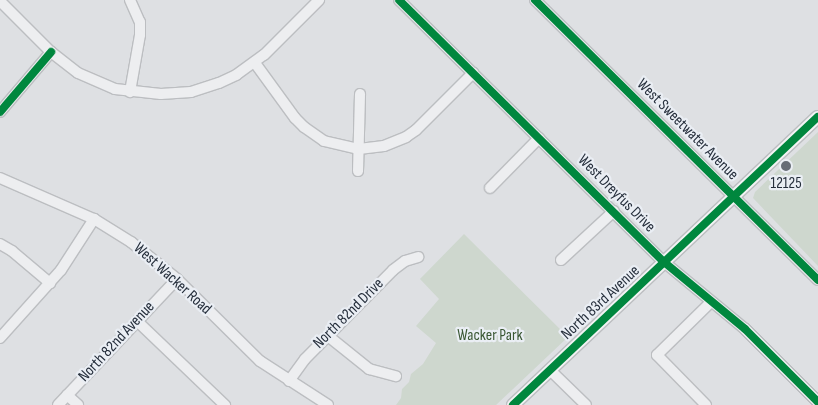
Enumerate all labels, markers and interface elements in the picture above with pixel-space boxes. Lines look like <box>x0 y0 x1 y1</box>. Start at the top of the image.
street label: West Sweetwater Avenue <box>632 75 742 185</box>
street label: West Dreyfus Drive <box>573 151 659 237</box>
marker: 12125 <box>780 160 792 172</box>
place label: 12125 <box>770 174 802 194</box>
street label: West Wacker Road <box>129 239 215 319</box>
street label: North 83rd Avenue <box>558 262 644 344</box>
street label: North 82nd Drive <box>310 275 388 353</box>
street label: North 82nd Avenue <box>75 298 159 386</box>
park label: Wacker Park <box>457 326 523 346</box>

